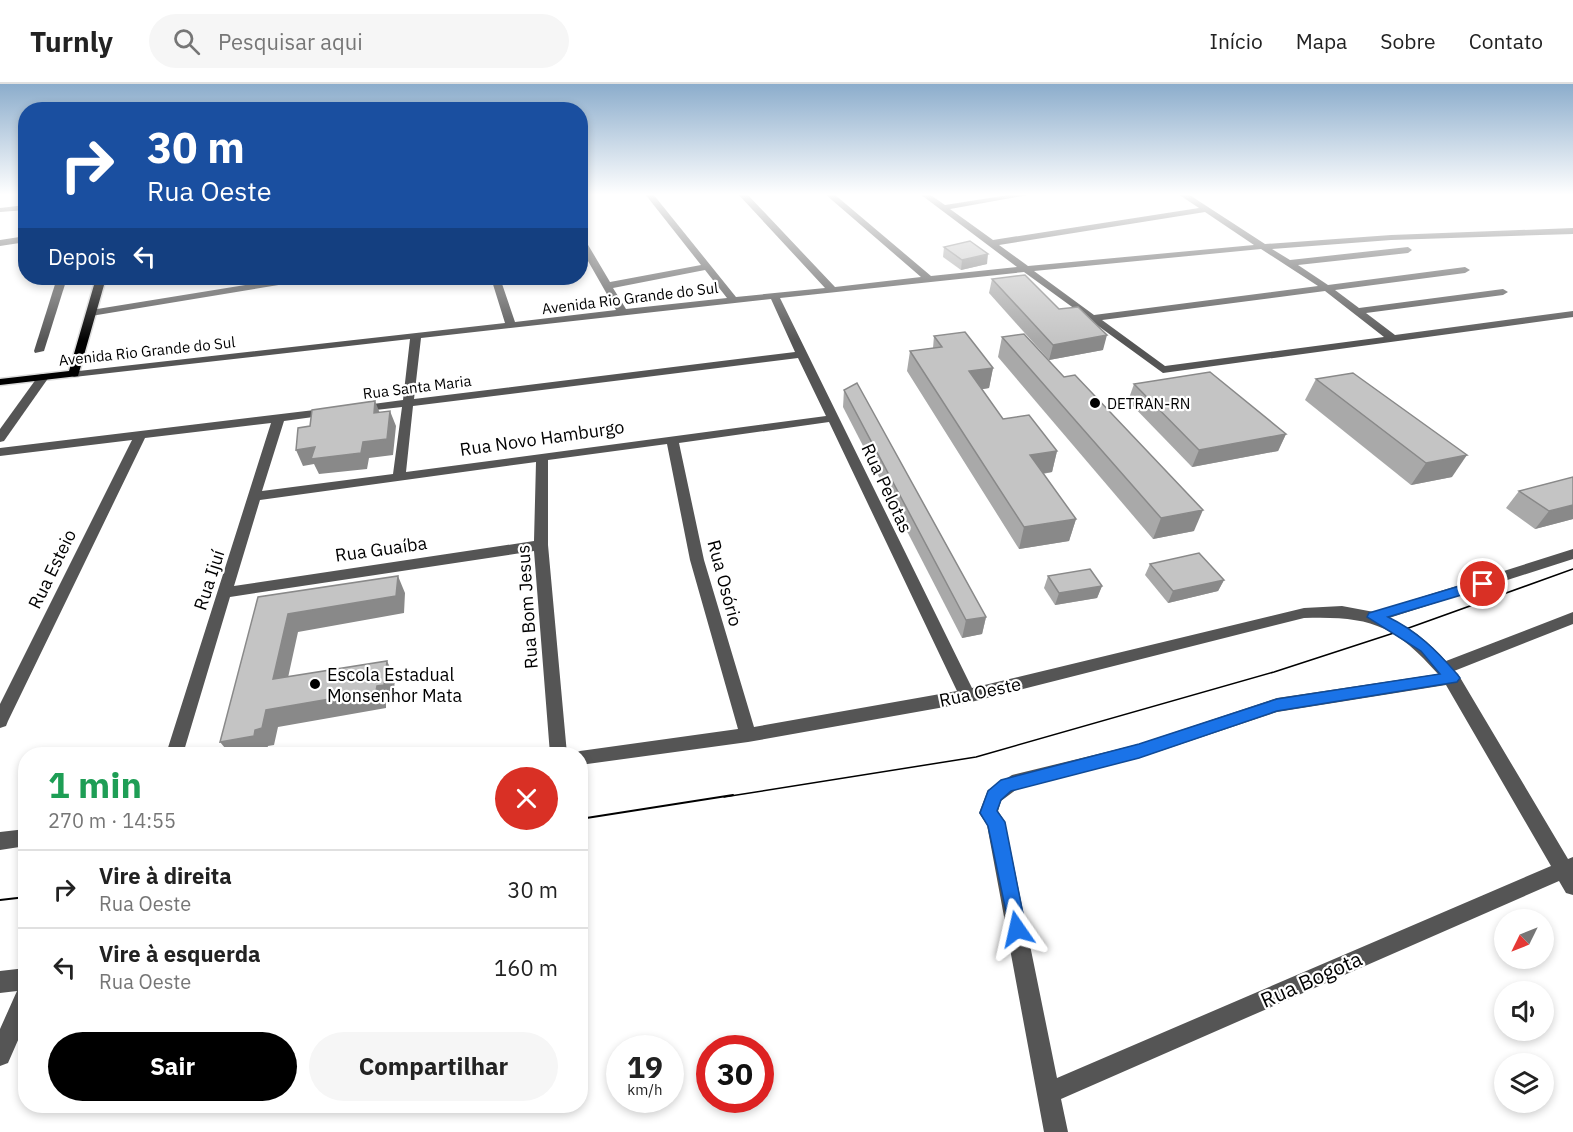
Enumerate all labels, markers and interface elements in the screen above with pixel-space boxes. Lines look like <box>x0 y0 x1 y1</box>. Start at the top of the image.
search box <box>149 14 569 68</box>
text: Turnly <box>30 23 113 60</box>
icon: search <box>170 25 203 58</box>
text: Pesquisar aqui <box>218 27 363 56</box>
text: Início <box>1210 27 1263 55</box>
text: Mapa <box>1296 27 1347 55</box>
text: Sobre <box>1380 27 1436 55</box>
text: Contato <box>1469 27 1543 55</box>
text: 30 m <box>147 120 245 175</box>
icon: right <box>48 126 126 204</box>
text: Rua Oeste <box>147 173 272 208</box>
icon: left <box>128 240 161 273</box>
text: Depois <box>48 242 116 271</box>
street label: Avenida Rio Grande do Sul <box>541 278 719 318</box>
street label: Avenida Rio Grande do Sul <box>58 332 236 370</box>
street label: Rua Santa Maria <box>362 371 472 403</box>
place label: DETRAN-RN <box>1107 394 1190 413</box>
marker: DETRAN-RN <box>1088 396 1102 410</box>
street label: Rua Novo Hamburgo <box>458 415 626 461</box>
street label: Rua Pelotas <box>856 440 918 536</box>
street label: Rua Esteio <box>23 526 81 612</box>
street label: Rua Guaíba <box>334 531 429 567</box>
street label: Rua Osório <box>702 537 748 629</box>
street label: Rua Bom Jesus <box>511 544 543 670</box>
street label: Rua Ijuí <box>188 546 230 613</box>
pin <box>1457 558 1508 609</box>
icon: arrive <box>1466 567 1499 600</box>
place label: Escola Estadual Monsenhor Mata <box>327 663 462 707</box>
street label: Rua Oeste <box>937 672 1023 712</box>
marker: Escola Estadual Monsenhor Mata <box>308 677 322 691</box>
text: 1 min <box>48 761 142 808</box>
button: close <box>495 767 558 830</box>
text: 270 m · 14:55 <box>48 807 176 834</box>
text: Vire à direita <box>99 861 232 890</box>
icon: right <box>48 873 81 906</box>
text: 30 m <box>507 875 558 904</box>
text: Rua Oeste <box>99 890 191 917</box>
position arrow <box>985 897 1049 961</box>
north arrow <box>1494 909 1554 969</box>
map controls <box>1494 909 1554 1113</box>
text: Vire à esquerda <box>99 939 261 968</box>
street label: Rua Bogota <box>1256 944 1366 1014</box>
icon: left <box>48 951 81 984</box>
text: 160 m <box>494 953 558 982</box>
text: Rua Oeste <box>99 968 191 995</box>
button: sound <box>1494 981 1554 1041</box>
button: Sair <box>48 1032 297 1101</box>
button: Compartilhar <box>309 1032 558 1101</box>
speed limit sign: 30 <box>696 1035 774 1113</box>
text: 19 <box>627 1047 663 1086</box>
button: layers <box>1494 1053 1554 1113</box>
text: km/h <box>627 1080 663 1099</box>

